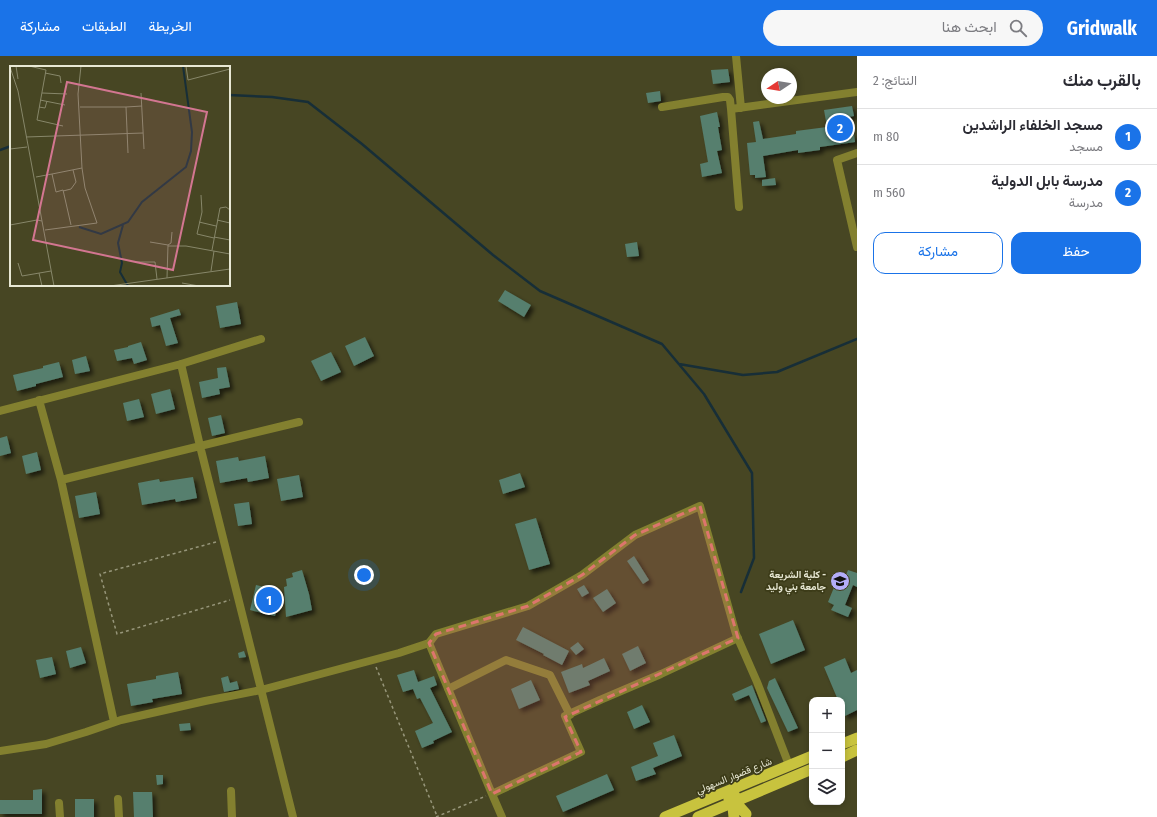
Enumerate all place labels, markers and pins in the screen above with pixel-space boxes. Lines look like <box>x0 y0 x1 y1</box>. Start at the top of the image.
pin: 2 <box>827 113 853 143</box>
place label: كلية الشريعة - جامعة بني وليد <box>766 569 826 595</box>
school or university icon: كلية الشريعة - جامعة بني وليد <box>829 570 851 592</box>
pin: 1 <box>256 585 282 615</box>

